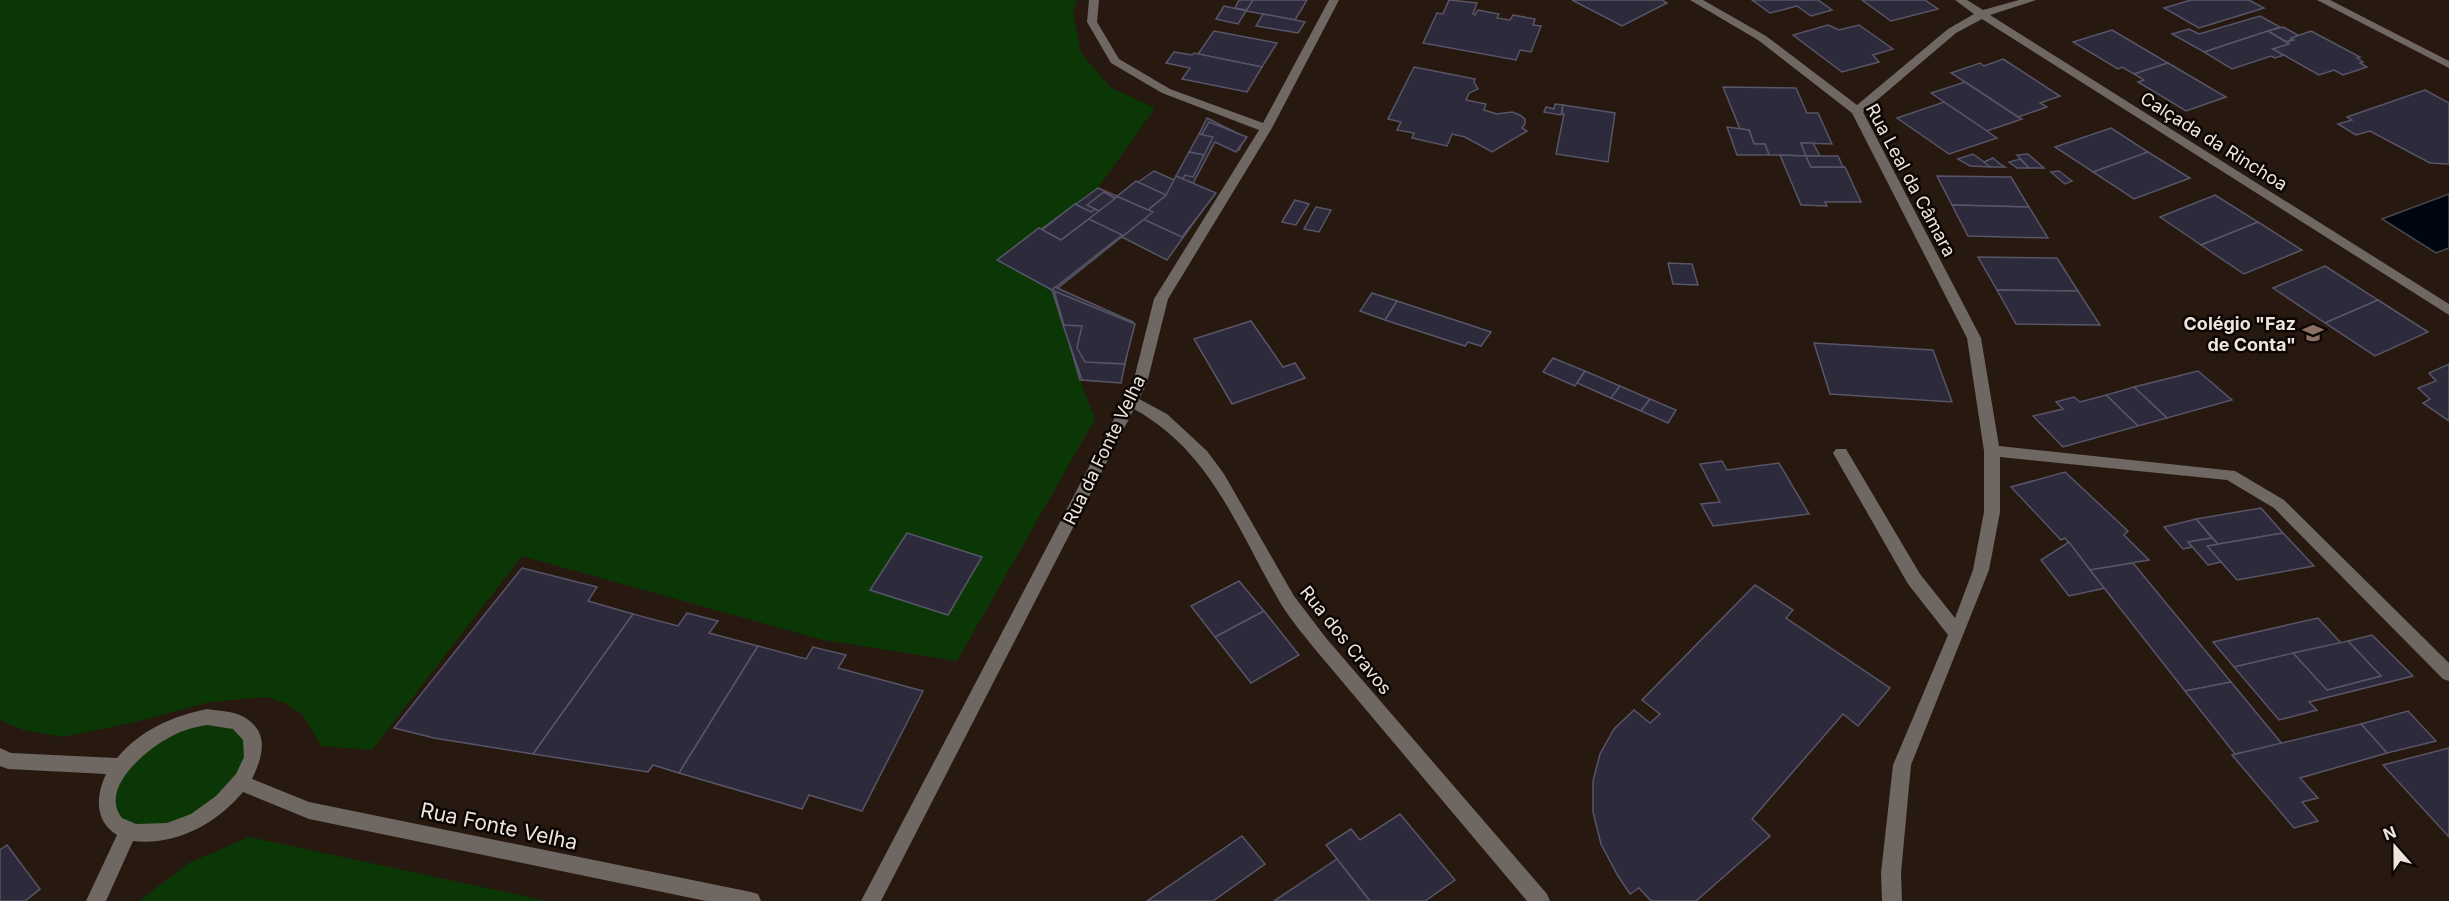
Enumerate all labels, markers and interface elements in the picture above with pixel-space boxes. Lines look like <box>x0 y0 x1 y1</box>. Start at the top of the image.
street label: Calçada da Rinchoa <box>2137 87 2291 195</box>
street label: Rua Leal da Câmara <box>1862 100 1960 260</box>
place label: Colégio "Faz de Conta" <box>2184 313 2296 355</box>
school or university icon: Colégio "Faz de Conta" <box>2301 321 2325 345</box>
street label: Rua da Fonte Velha <box>1059 372 1149 528</box>
street label: Rua dos Cravos <box>1296 581 1396 699</box>
street label: Rua Fonte Velha <box>418 797 580 855</box>
north arrow <box>2365 817 2425 877</box>
text: N <box>2380 821 2399 845</box>

